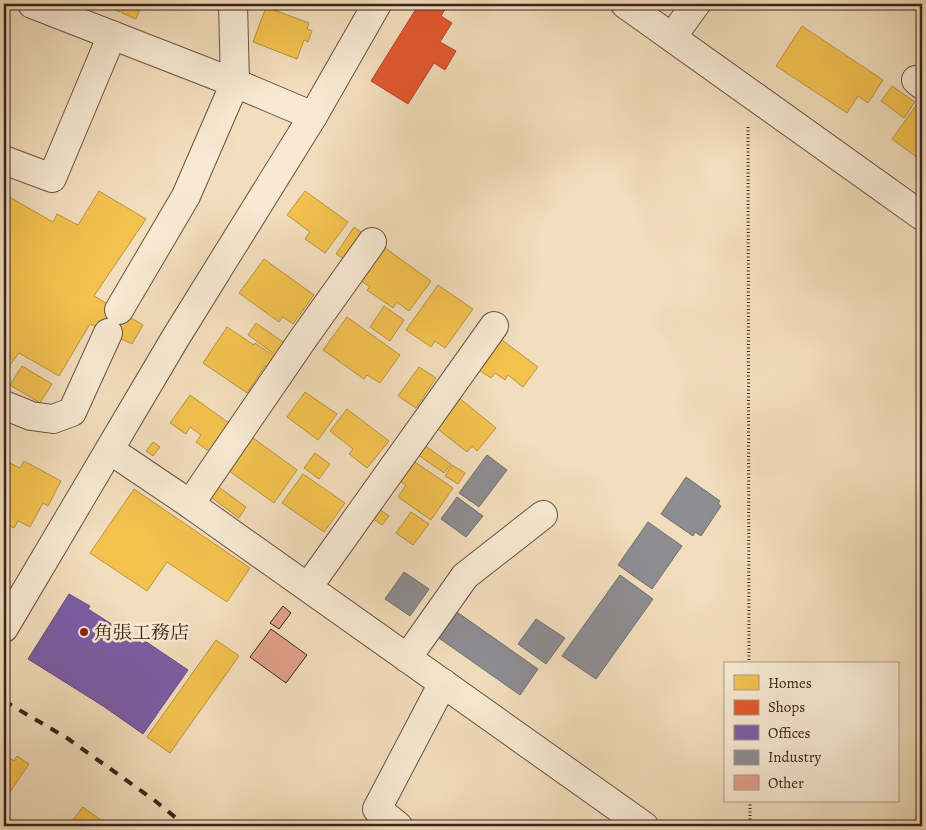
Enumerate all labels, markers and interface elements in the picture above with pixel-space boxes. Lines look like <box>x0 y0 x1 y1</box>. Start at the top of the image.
place label: 角張工務店 <box>94 620 189 646</box>
marker: 角張工務店 <box>78 626 90 638</box>
legend <box>724 662 898 802</box>
text: Homes <box>768 673 812 693</box>
text: Shops <box>768 697 805 717</box>
text: Offices <box>768 723 811 743</box>
text: Industry <box>768 747 822 767</box>
text: Other <box>768 773 804 793</box>

